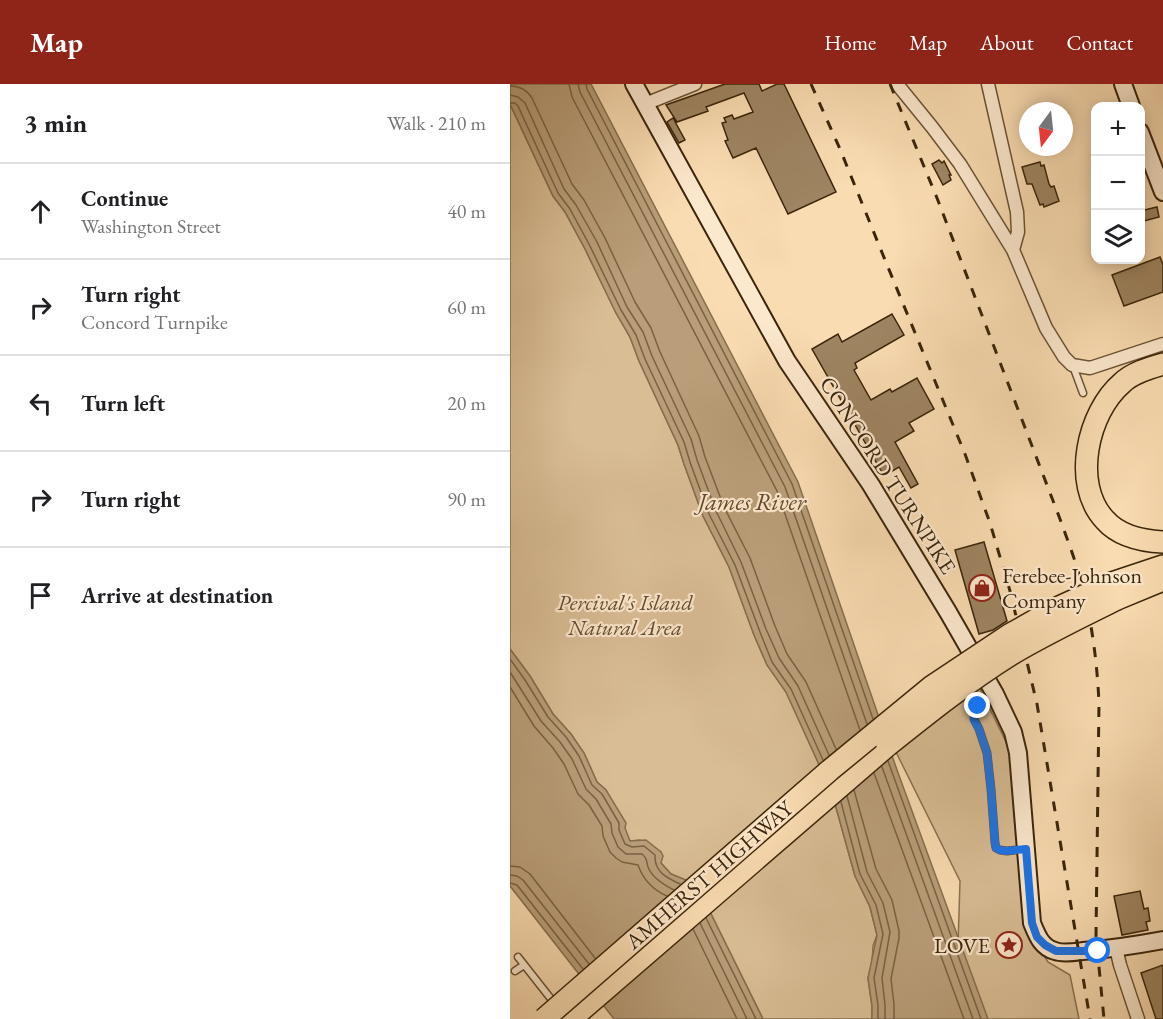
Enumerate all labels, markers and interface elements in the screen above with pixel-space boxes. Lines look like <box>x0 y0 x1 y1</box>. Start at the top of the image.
text: Map <box>30 24 83 60</box>
text: Home <box>824 29 876 56</box>
text: Map <box>909 29 947 56</box>
text: About <box>980 29 1033 56</box>
text: Contact <box>1066 29 1133 56</box>
north arrow <box>1019 102 1073 156</box>
map controls <box>1091 102 1145 264</box>
button: + <box>1091 102 1145 156</box>
text: 3 min <box>24 106 87 140</box>
text: Walk · 210 m <box>387 110 486 136</box>
button: − <box>1091 156 1145 210</box>
text: Continue <box>81 184 168 213</box>
icon: ahead <box>24 195 57 228</box>
text: 40 m <box>447 198 486 224</box>
button: layers <box>1091 210 1145 264</box>
text: Washington Street <box>81 213 221 239</box>
text: Turn right <box>81 280 180 309</box>
icon: right <box>24 291 57 324</box>
text: 60 m <box>447 294 486 320</box>
text: Concord Turnpike <box>81 309 228 335</box>
street label: CONCORD TURNPIKE <box>813 371 963 579</box>
icon: left <box>24 387 57 420</box>
text: Turn left <box>81 389 165 418</box>
text: 20 m <box>447 390 486 416</box>
icon: right <box>24 483 57 516</box>
text: Turn right <box>81 485 180 514</box>
text: 90 m <box>447 486 486 512</box>
water label: James River <box>693 486 808 517</box>
place label: Ferebee-Johnson Company <box>1002 561 1142 615</box>
shop icon: Ferebee-Johnson Company <box>967 573 997 603</box>
icon: arrive <box>24 579 57 612</box>
text: Arrive at destination <box>81 581 273 610</box>
park label: Percival's Island Natural Area <box>557 588 693 642</box>
route end <box>964 692 990 718</box>
street label: AMHERST HIGHWAY <box>618 793 800 956</box>
place icon: LOVE <box>994 930 1024 960</box>
place label: LOVE <box>934 931 990 960</box>
route start <box>1084 937 1110 963</box>

